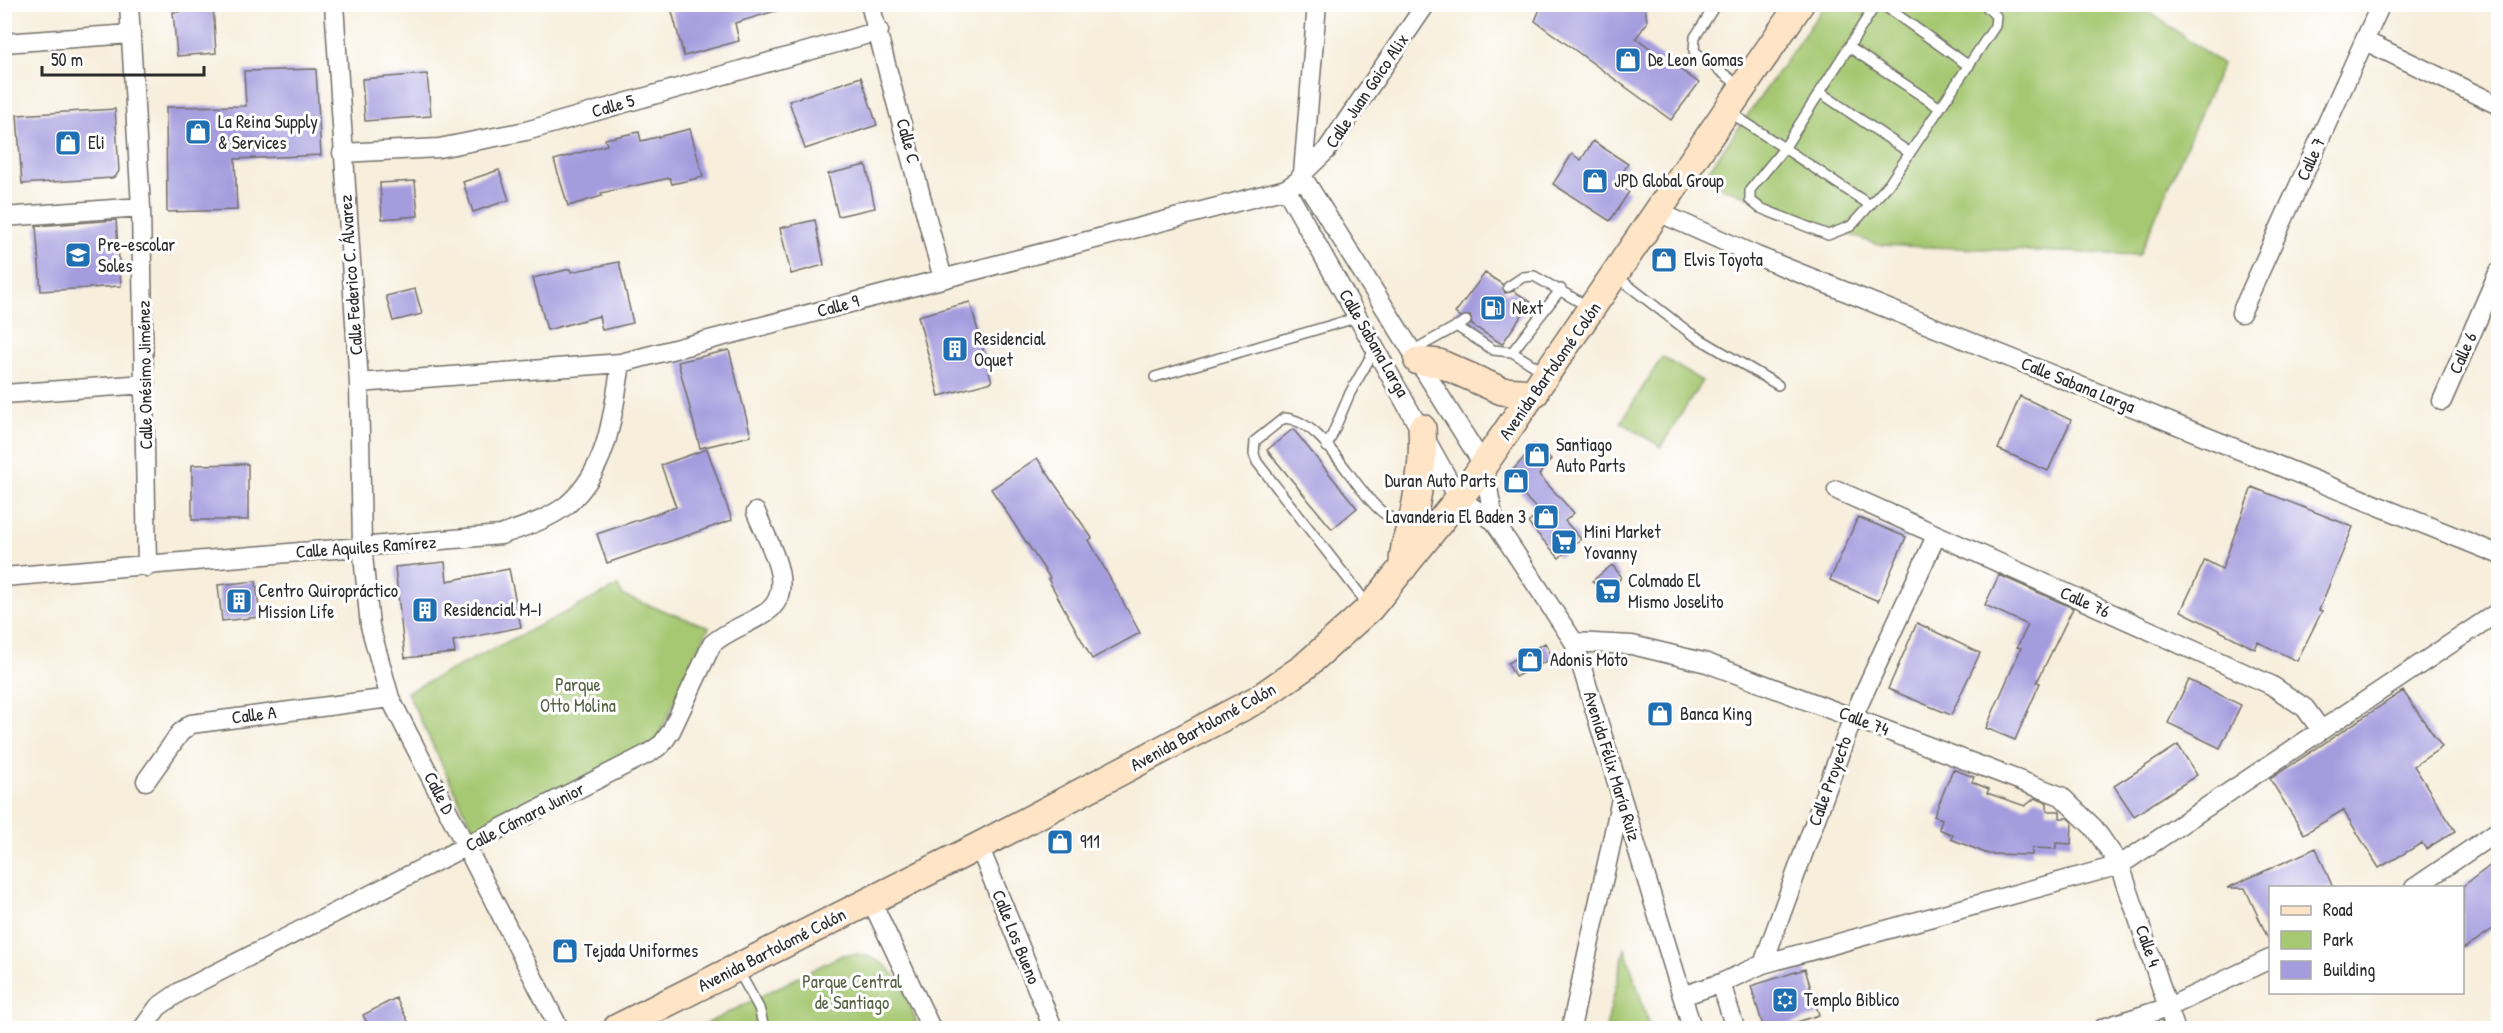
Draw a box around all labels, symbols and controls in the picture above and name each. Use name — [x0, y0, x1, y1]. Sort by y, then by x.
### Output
street label: Calle Juan Goico Alix — [1319, 29, 1414, 153]
scale bar — [42, 39, 204, 77]
shop icon: De Leon Gomas — [1613, 45, 1643, 75]
text: 50 m — [51, 47, 83, 72]
place label: De Leon Gomas — [1648, 47, 1743, 72]
street label: Calle 5 — [588, 87, 638, 124]
place label: La Reina Supply & Services — [218, 109, 318, 155]
street label: Calle C — [890, 115, 927, 166]
shop icon: La Reina Supply & Services — [183, 117, 213, 147]
shop icon: Eli — [53, 128, 83, 158]
place label: Eli — [88, 130, 105, 155]
street label: Calle 7 — [2290, 133, 2331, 184]
shop icon: JPD Global Group — [1580, 166, 1610, 196]
place label: JPD Global Group — [1614, 168, 1724, 193]
street label: Calle Federico C. Álvarez — [332, 194, 369, 356]
place label: Pre-escolar Soles — [98, 232, 175, 278]
school or university icon: Pre-escolar Soles — [63, 240, 93, 270]
shop icon: Elvis Toyota — [1649, 245, 1679, 275]
place label: Elvis Toyota — [1684, 247, 1763, 272]
street label: Calle Sabana Larga — [1333, 284, 1415, 401]
street label: Calle 9 — [814, 288, 862, 323]
fuel station icon: Next — [1478, 293, 1508, 323]
place label: Next — [1512, 295, 1544, 320]
street label: Avenida Bartolomé Colón — [1493, 297, 1607, 445]
street label: Calle Onésimo Jiménez — [131, 300, 158, 450]
place label: Residencial Oquet — [974, 326, 1046, 372]
street label: Calle 6 — [2442, 328, 2483, 378]
building icon: Residencial Oquet — [940, 334, 970, 364]
street label: Calle Sabana Larga — [2017, 350, 2139, 419]
place label: Santiago Auto Parts — [1556, 432, 1625, 478]
shop icon: Santiago Auto Parts — [1522, 440, 1552, 470]
shop icon: Duran Auto Parts — [1501, 466, 1531, 496]
place label: Duran Auto Parts — [1385, 468, 1496, 493]
shop icon: Lavanderia El Baden 3 — [1531, 502, 1561, 532]
place label: Lavanderia El Baden 3 — [1386, 504, 1526, 529]
place label: Mini Market Yovanny — [1584, 519, 1661, 565]
supermarket icon: Mini Market Yovanny — [1549, 527, 1579, 557]
street label: Calle Aquiles Ramírez — [295, 529, 437, 564]
place label: Colmado El Mismo Joselito — [1628, 568, 1724, 614]
supermarket icon: Colmado El Mismo Joselito — [1593, 576, 1623, 606]
place label: Centro Quiropráctico Mission Life — [258, 578, 398, 624]
street label: Calle 76 — [2056, 580, 2114, 624]
building icon: Centro Quiropráctico Mission Life — [224, 586, 254, 616]
building icon: Residencial M-I — [410, 595, 440, 625]
place label: Residencial M-I — [444, 597, 542, 622]
shop icon: Adonis Moto — [1515, 645, 1545, 675]
place label: Adonis Moto — [1550, 647, 1628, 672]
park label: Parque Otto Molina — [540, 672, 616, 718]
street label: Avenida Bartolomé Colón — [1125, 676, 1280, 777]
street label: Avenida Félix María Ruiz — [1578, 688, 1647, 844]
street label: Calle A — [230, 699, 278, 730]
shop icon: Banca King — [1645, 699, 1675, 729]
street label: Calle 74 — [1836, 700, 1893, 742]
place label: Banca King — [1680, 701, 1752, 726]
street label: Calle Proyecto — [1802, 732, 1857, 829]
street label: Calle D — [418, 767, 461, 819]
street label: Calle Cámara Junior — [461, 776, 589, 857]
shop icon: 911 — [1045, 827, 1075, 857]
place label: 911 — [1080, 829, 1100, 854]
street label: Calle Los Bueno — [986, 886, 1047, 988]
legend — [2269, 886, 2464, 994]
text: Road — [2323, 897, 2353, 922]
street label: Avenida Bartolomé Colón — [693, 901, 850, 998]
street label: Calle 4 — [2130, 922, 2167, 970]
text: Park — [2323, 927, 2354, 952]
shop icon: Tejada Uniformes — [550, 936, 580, 966]
place label: Tejada Uniformes — [584, 938, 698, 963]
text: Building — [2323, 957, 2375, 982]
park label: Parque Central de Santiago — [802, 969, 902, 1015]
synagogue icon: Templo Biblico — [1770, 985, 1800, 1015]
place label: Templo Biblico — [1804, 987, 1899, 1012]

